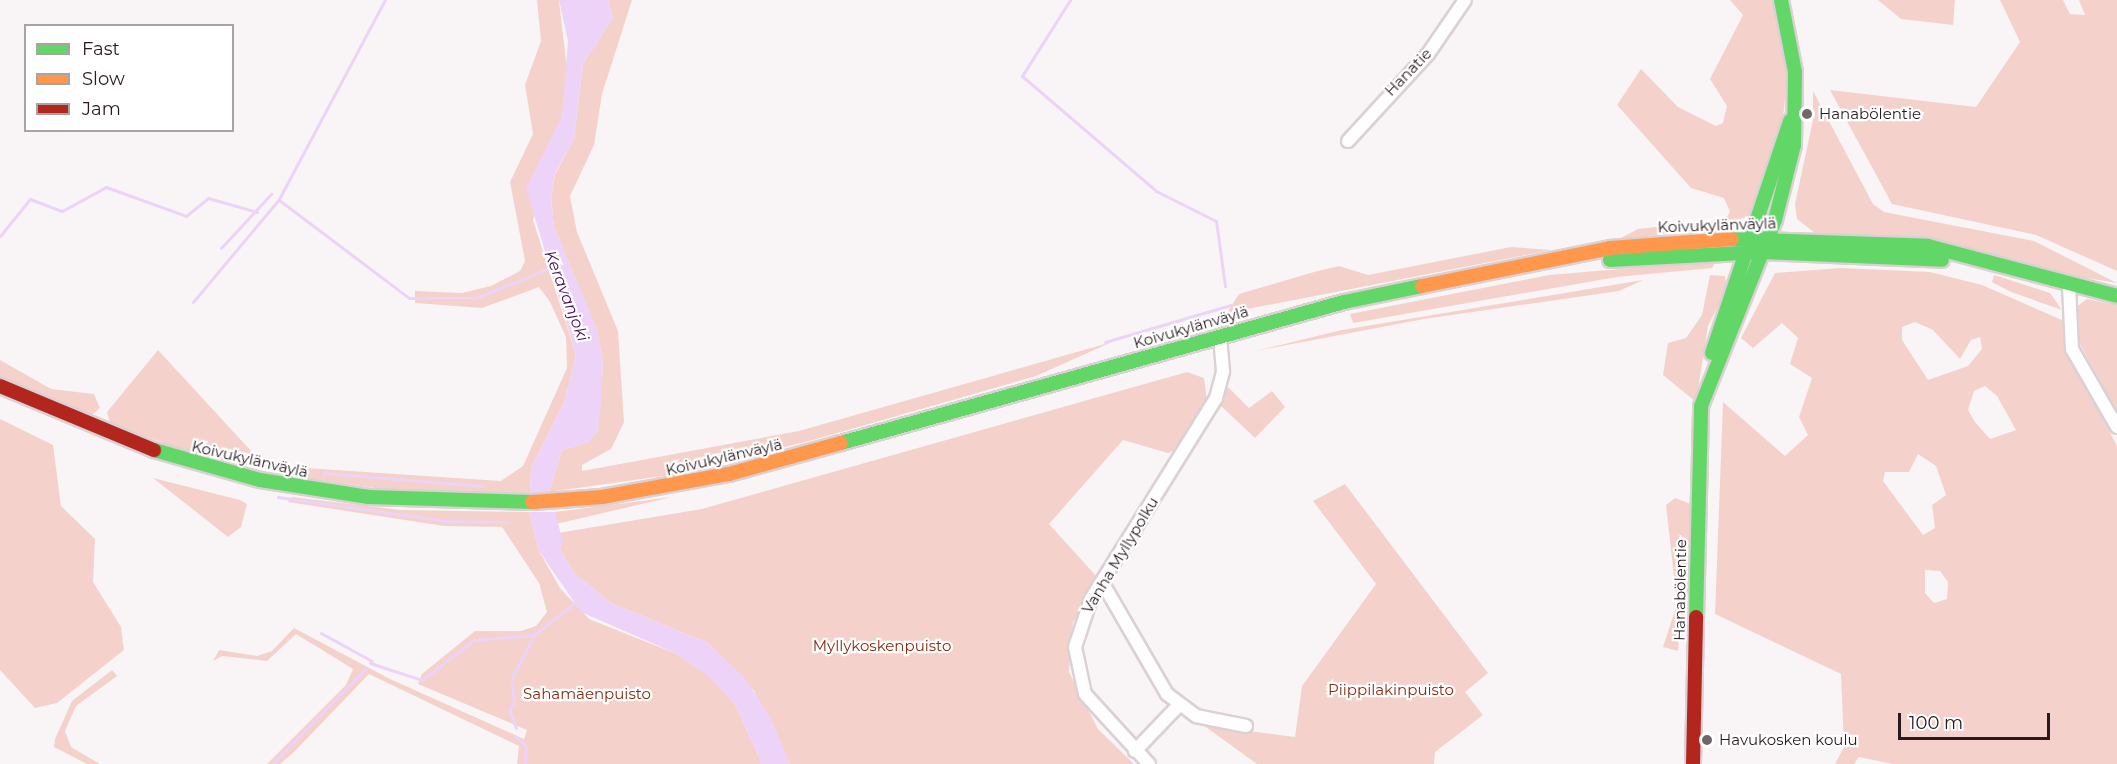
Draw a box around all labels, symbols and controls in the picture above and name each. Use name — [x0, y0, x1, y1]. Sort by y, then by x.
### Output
legend — [24, 24, 234, 132]
text: Fast — [82, 38, 120, 60]
street label: Hanatie — [1381, 44, 1435, 100]
text: Slow — [82, 68, 125, 90]
text: Jam — [82, 98, 121, 120]
place label: Hanabölentie — [1819, 105, 1921, 123]
marker: Hanabölentie — [1800, 107, 1814, 121]
street label: Koivukylänväylä — [1657, 214, 1777, 236]
water label: Keravanjoki — [540, 248, 592, 344]
street label: Koivukylänväylä — [1131, 302, 1251, 352]
street label: Koivukylänväylä — [664, 435, 784, 479]
street label: Koivukylänväylä — [190, 437, 310, 481]
street label: Vanha Myllypolku — [1078, 494, 1162, 616]
street label: Hanabölentie — [1670, 539, 1690, 641]
park label: Myllykoskenpuisto — [813, 637, 951, 655]
park label: Piippilakinpuisto — [1328, 681, 1454, 699]
park label: Sahamäenpuisto — [523, 685, 651, 703]
scale bar — [1901, 701, 2052, 739]
text: 100 m — [1909, 712, 1963, 734]
place label: Havukosken koulu — [1719, 731, 1858, 749]
marker: Havukosken koulu — [1700, 733, 1714, 747]

